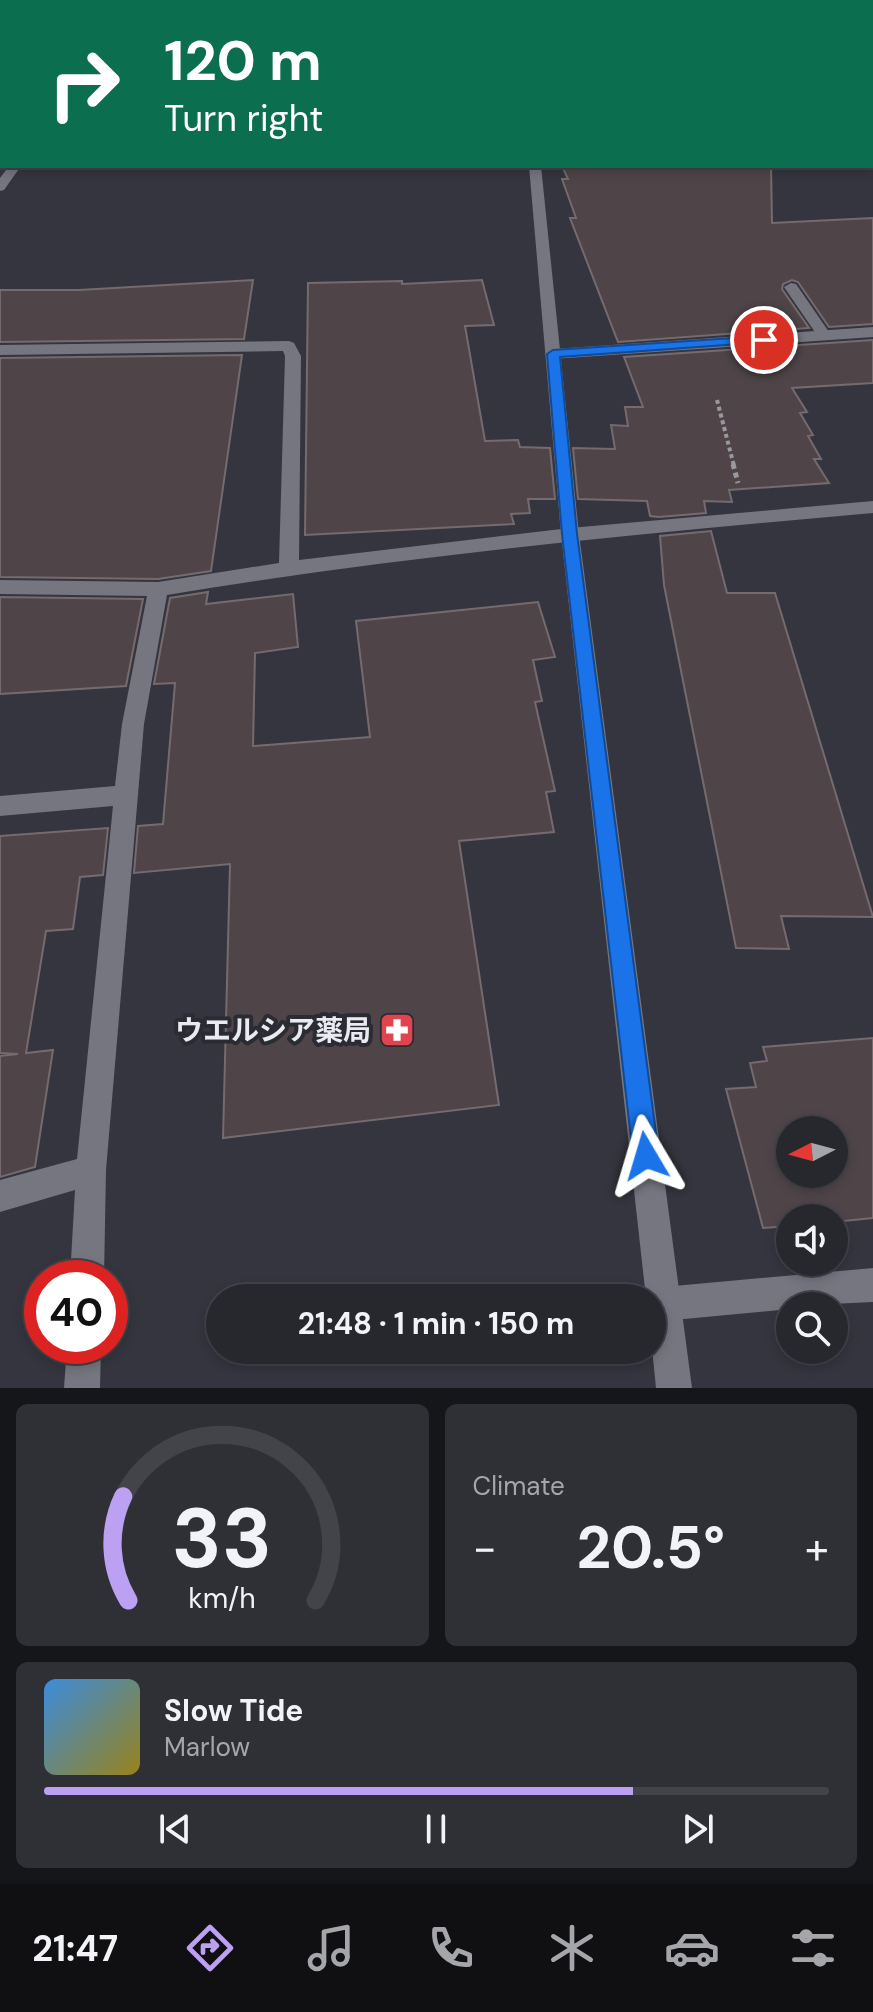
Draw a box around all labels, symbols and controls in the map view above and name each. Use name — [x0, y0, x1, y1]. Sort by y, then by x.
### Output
text: 120 m — [164, 24, 322, 97]
icon: right — [32, 32, 136, 136]
text: Turn right — [164, 95, 323, 142]
pin — [730, 306, 798, 374]
icon: arrive — [742, 318, 786, 362]
pharmacy icon: ウエルシア薬局 — [378, 1011, 416, 1049]
place label: ウエルシア薬局 — [175, 1012, 371, 1049]
position arrow — [604, 1114, 688, 1198]
north arrow — [776, 1116, 848, 1188]
map controls — [776, 1116, 848, 1364]
button: sound — [776, 1204, 848, 1276]
speed limit sign: 40 — [24, 1260, 128, 1364]
button: search — [776, 1292, 848, 1364]
text: 21:48 · 1 min · 150 m — [298, 1304, 574, 1343]
text: Climate — [473, 1469, 565, 1503]
text: 33 — [172, 1484, 272, 1593]
text: 20.5° — [577, 1508, 725, 1587]
text: − — [473, 1519, 497, 1577]
text: + — [805, 1519, 829, 1577]
text: km/h — [188, 1580, 256, 1617]
text: Slow Tide — [164, 1691, 303, 1730]
text: Marlow — [164, 1730, 250, 1764]
icon: previous — [153, 1807, 197, 1851]
icon: pause — [414, 1807, 458, 1851]
icon: next — [676, 1807, 720, 1851]
icon: directions — [182, 1920, 238, 1976]
icon: music — [303, 1920, 359, 1976]
icon: phone — [423, 1920, 479, 1976]
icon: climate — [544, 1920, 600, 1976]
icon: car — [664, 1920, 720, 1976]
icon: filters — [785, 1920, 841, 1976]
text: 21:47 — [32, 1925, 118, 1972]

